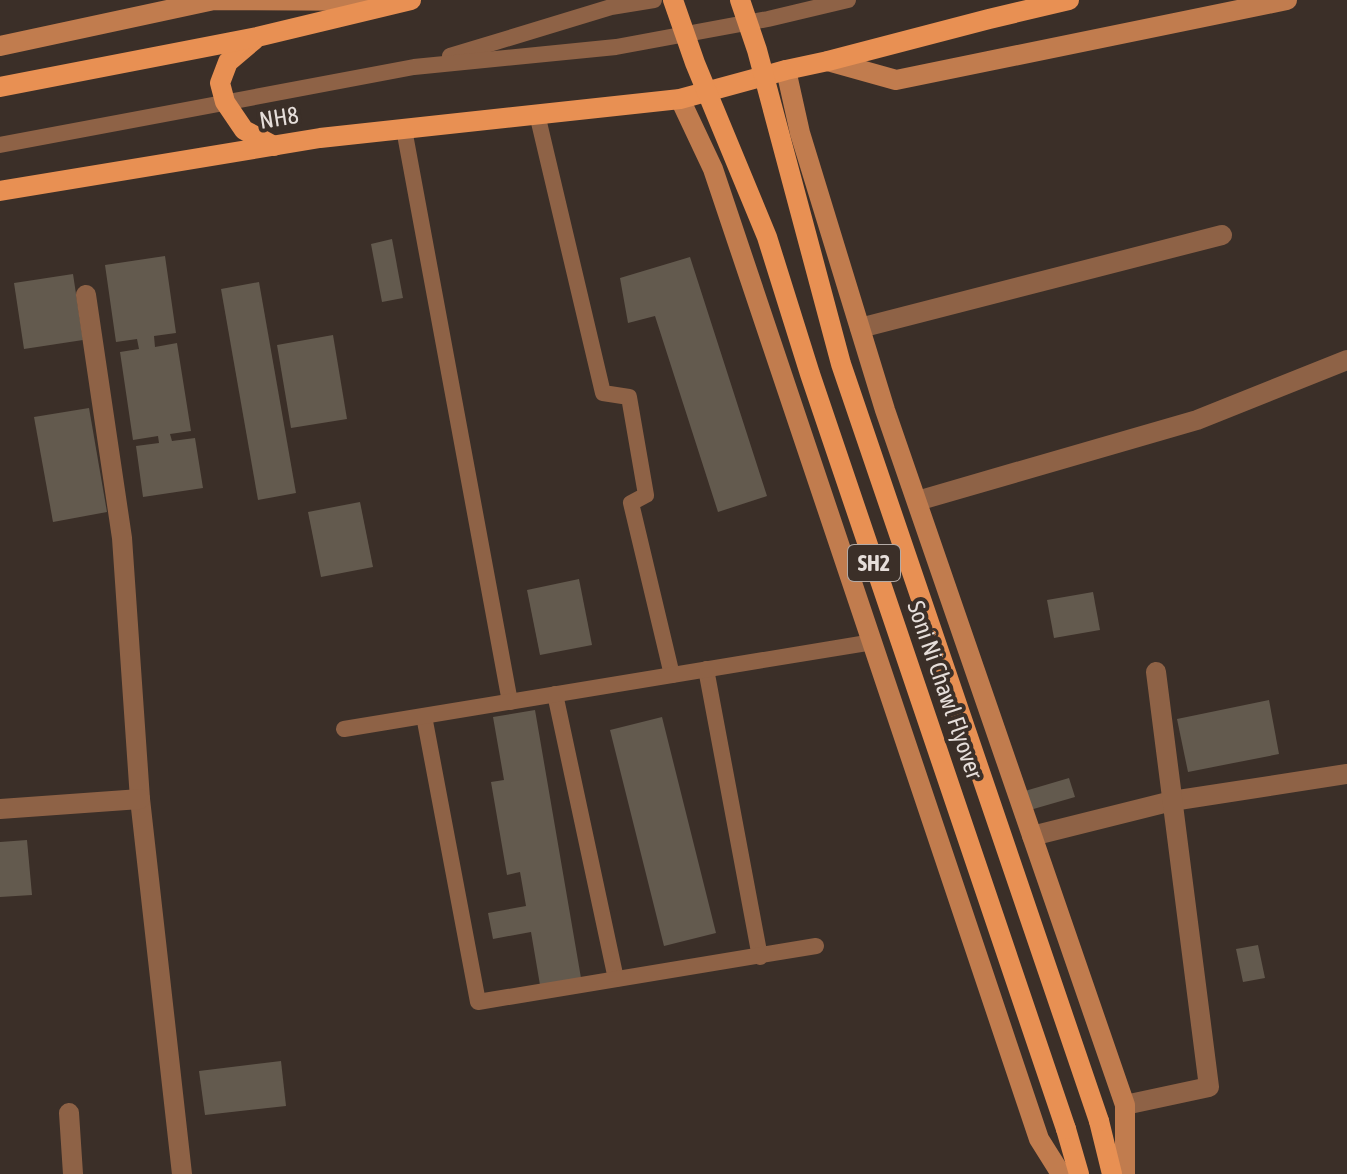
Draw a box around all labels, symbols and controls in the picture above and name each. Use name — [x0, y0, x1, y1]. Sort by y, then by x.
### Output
street label: NH8 — [257, 101, 300, 134]
road number: SH2 — [848, 545, 900, 581]
street label: Soni Ni Chawl Flyover — [902, 597, 989, 783]

